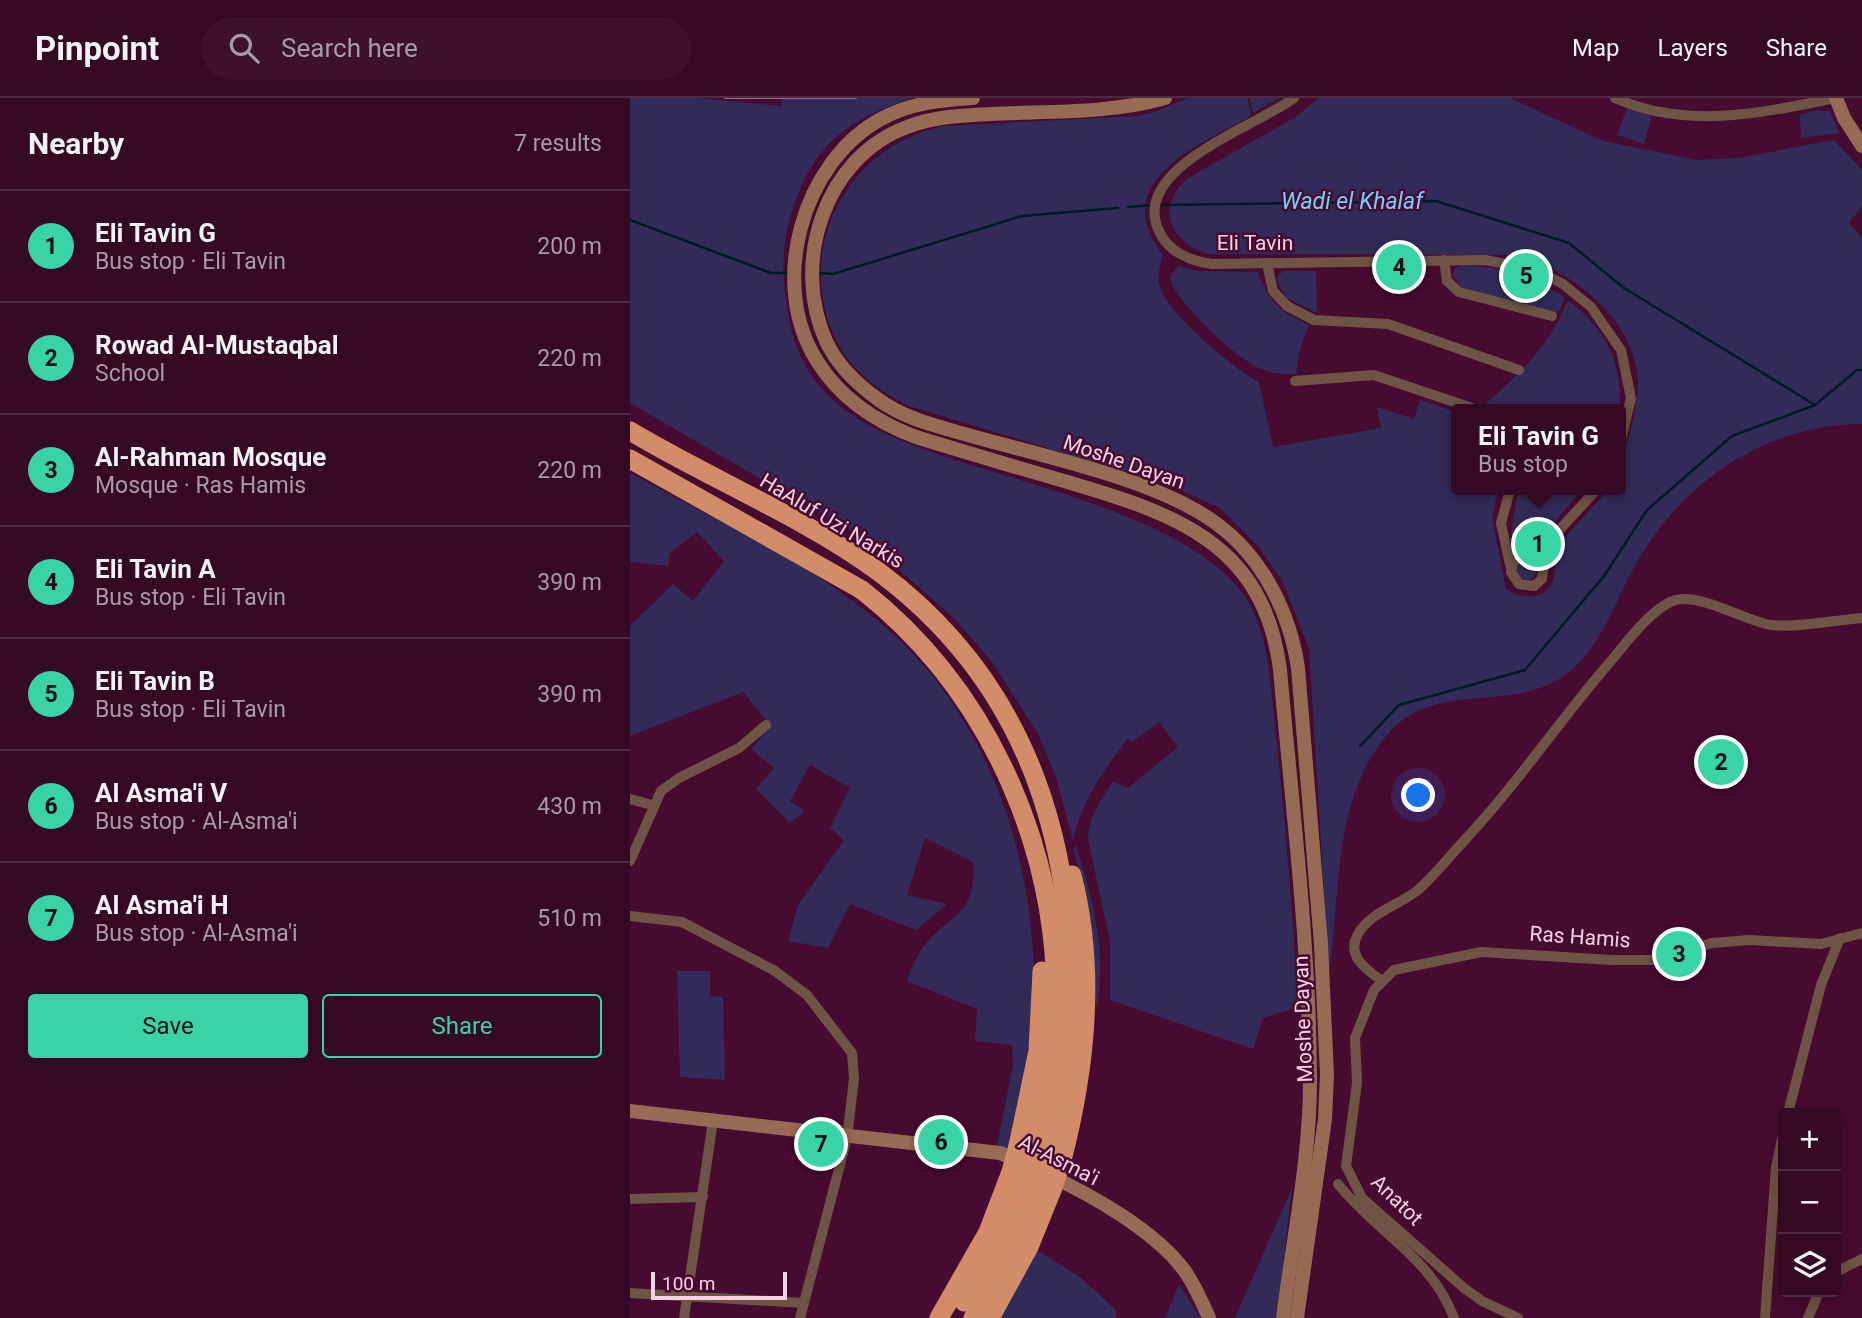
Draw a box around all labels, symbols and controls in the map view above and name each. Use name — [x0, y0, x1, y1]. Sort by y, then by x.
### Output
search box — [201, 17, 691, 80]
text: Pinpoint — [35, 29, 159, 68]
icon: search — [225, 29, 263, 67]
text: Search here — [281, 33, 418, 63]
text: Map — [1572, 34, 1620, 62]
text: Layers — [1658, 34, 1728, 62]
text: Share — [1766, 34, 1827, 62]
text: Nearby — [28, 126, 124, 161]
text: 7 results — [514, 130, 602, 157]
water label: Wadi el Khalaf — [1281, 188, 1425, 215]
text: Eli Tavin G — [95, 218, 216, 248]
street label: Eli Tavin — [1217, 231, 1293, 255]
text: 1 — [44, 233, 58, 260]
text: 200 m — [537, 233, 602, 260]
pin: 4 — [1376, 241, 1422, 293]
text: Bus stop · Eli Tavin — [95, 248, 286, 275]
pin: 5 — [1503, 250, 1549, 302]
text: Rowad Al-Mustaqbal — [95, 330, 339, 360]
text: 2 — [44, 345, 58, 372]
text: 220 m — [537, 345, 602, 372]
text: School — [95, 360, 165, 387]
popup — [1451, 404, 1626, 495]
text: Eli Tavin G — [1478, 421, 1599, 451]
street label: Moshe Dayan — [1060, 430, 1188, 494]
text: Al-Rahman Mosque — [95, 442, 326, 472]
text: Bus stop — [1478, 451, 1568, 478]
text: 3 — [44, 457, 58, 484]
text: 220 m — [537, 457, 602, 484]
street label: HaAluf Uzi Narkis — [756, 469, 908, 573]
text: Mosque · Ras Hamis — [95, 472, 306, 499]
pin: 1 — [1515, 518, 1561, 570]
text: Eli Tavin A — [95, 554, 216, 584]
text: 4 — [44, 569, 58, 596]
text: 390 m — [537, 569, 602, 596]
text: Bus stop · Eli Tavin — [95, 584, 286, 611]
text: Eli Tavin B — [95, 666, 215, 696]
text: 5 — [44, 681, 58, 708]
text: 390 m — [537, 681, 602, 708]
text: Bus stop · Eli Tavin — [95, 696, 286, 723]
pin: 2 — [1698, 736, 1744, 788]
text: Al Asma'i V — [95, 778, 227, 808]
your location — [1401, 778, 1435, 812]
text: 6 — [44, 793, 58, 820]
text: 430 m — [537, 793, 602, 820]
text: Bus stop · Al-Asma'i — [95, 808, 298, 835]
text: Al Asma'i H — [95, 890, 229, 920]
text: 7 — [44, 905, 58, 932]
text: 510 m — [537, 905, 602, 932]
text: Bus stop · Al-Asma'i — [95, 920, 298, 947]
street label: Ras Hamis — [1529, 921, 1631, 953]
pin: 3 — [1656, 928, 1702, 980]
street label: Moshe Dayan — [1289, 955, 1317, 1083]
button: Save — [28, 994, 308, 1058]
button: Share — [322, 994, 602, 1058]
map controls — [1778, 1108, 1841, 1297]
button: + — [1778, 1108, 1841, 1171]
pin: 6 — [918, 1116, 964, 1168]
pin: 7 — [798, 1118, 844, 1170]
street label: Al-Asma'i — [1015, 1130, 1103, 1190]
street label: Anatot — [1366, 1170, 1428, 1230]
button: − — [1778, 1171, 1841, 1234]
button: layers — [1778, 1234, 1841, 1297]
scale bar — [651, 1269, 788, 1301]
text: 100 m — [662, 1272, 715, 1295]

